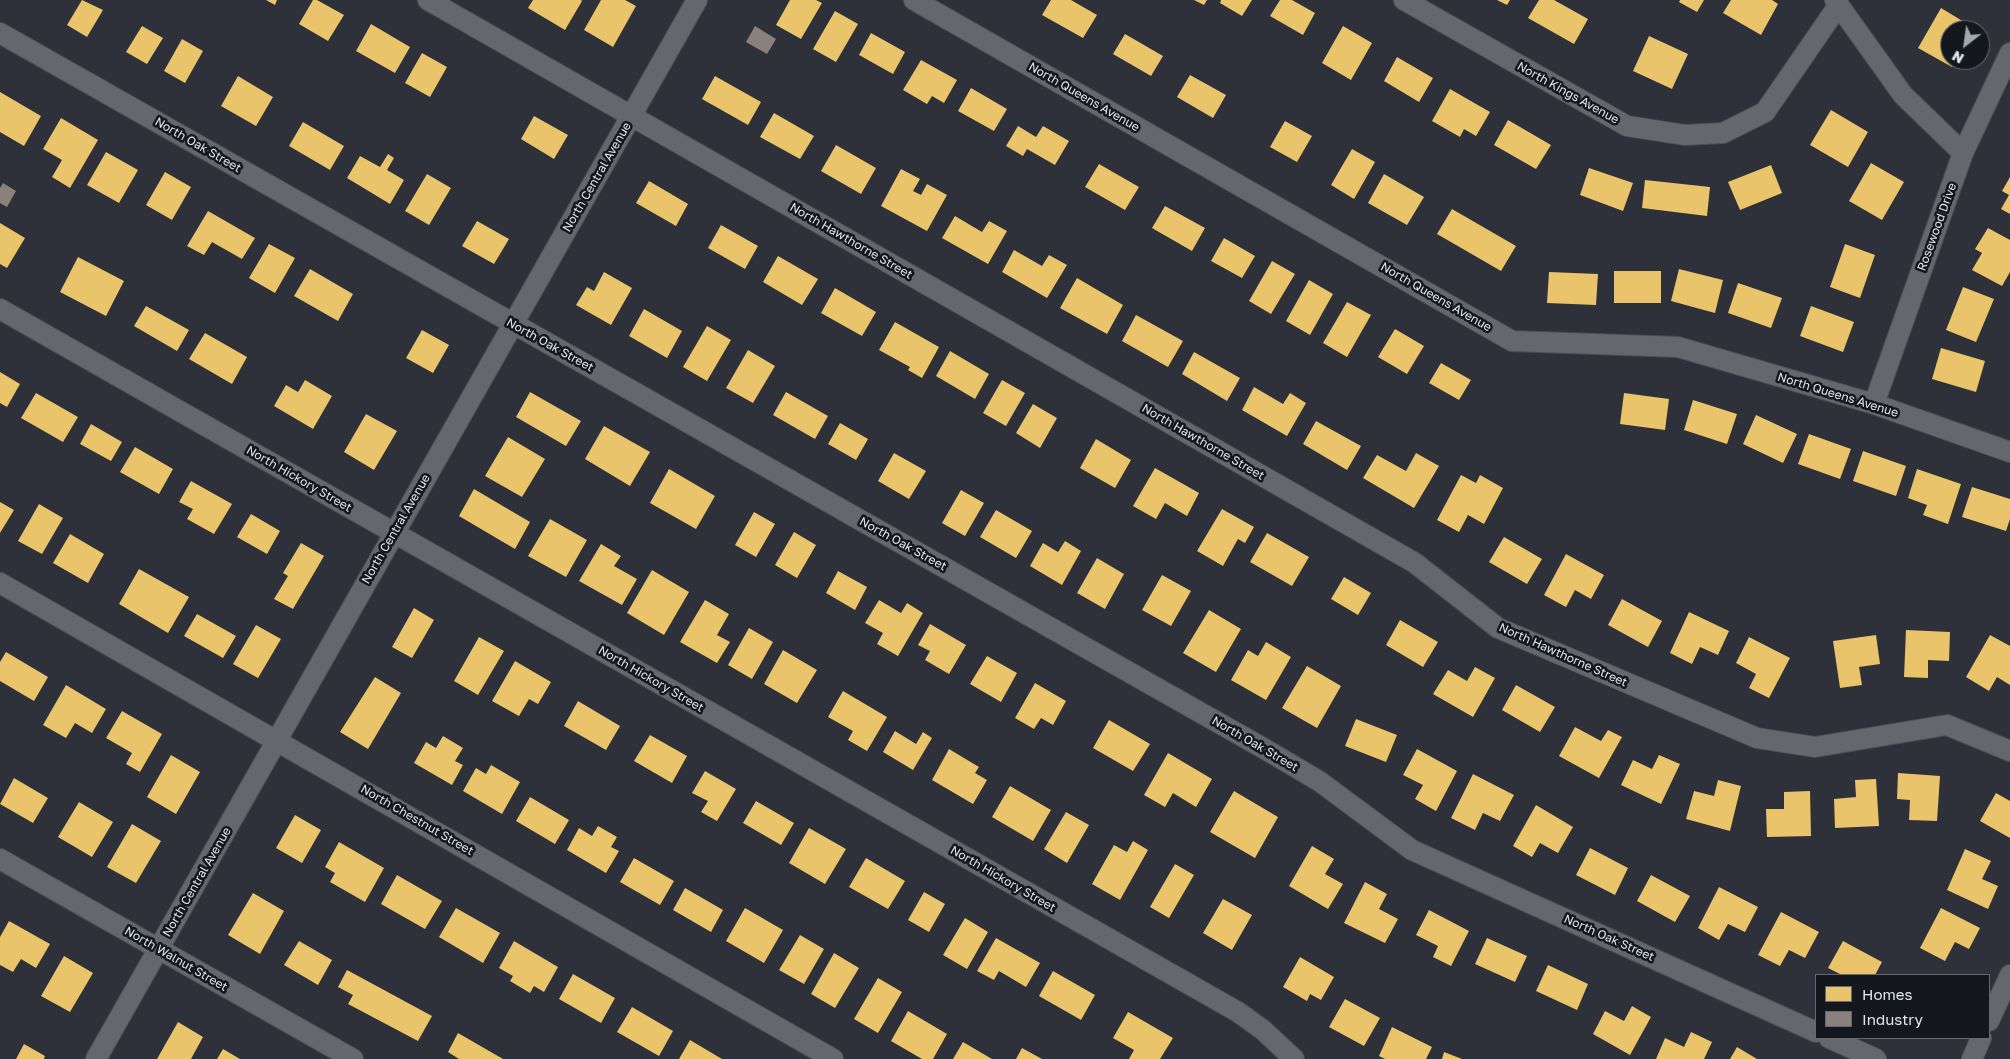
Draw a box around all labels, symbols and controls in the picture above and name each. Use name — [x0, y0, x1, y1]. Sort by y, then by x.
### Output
north arrow — [1940, 20, 1990, 70]
text: N — [1949, 48, 1967, 68]
street label: North Queens Avenue — [1026, 59, 1142, 135]
street label: North Kings Avenue — [1514, 59, 1622, 127]
street label: North Oak Street — [152, 114, 244, 176]
street label: North Central Avenue — [560, 120, 634, 234]
street label: Rosewood Drive — [1914, 181, 1960, 273]
street label: North Hawthorne Street — [787, 200, 915, 282]
street label: North Queens Avenue — [1378, 259, 1494, 335]
street label: North Oak Street — [504, 315, 596, 375]
street label: North Queens Avenue — [1776, 370, 1900, 420]
street label: North Hawthorne Street — [1139, 401, 1267, 483]
street label: North Hickory Street — [244, 443, 354, 515]
street label: North Central Avenue — [359, 472, 433, 586]
street label: North Oak Street — [857, 514, 949, 574]
street label: North Hawthorne Street — [1497, 620, 1629, 690]
street label: North Hickory Street — [596, 643, 706, 715]
street label: North Oak Street — [1209, 713, 1301, 775]
street label: North Chestnut Street — [358, 782, 476, 858]
street label: North Central Avenue — [160, 825, 234, 939]
street label: North Hickory Street — [948, 843, 1058, 915]
street label: North Oak Street — [1562, 912, 1656, 964]
street label: North Walnut Street — [122, 924, 230, 994]
legend — [1815, 974, 1990, 1039]
text: Homes — [1862, 985, 1912, 1003]
text: Industry — [1862, 1010, 1923, 1028]

